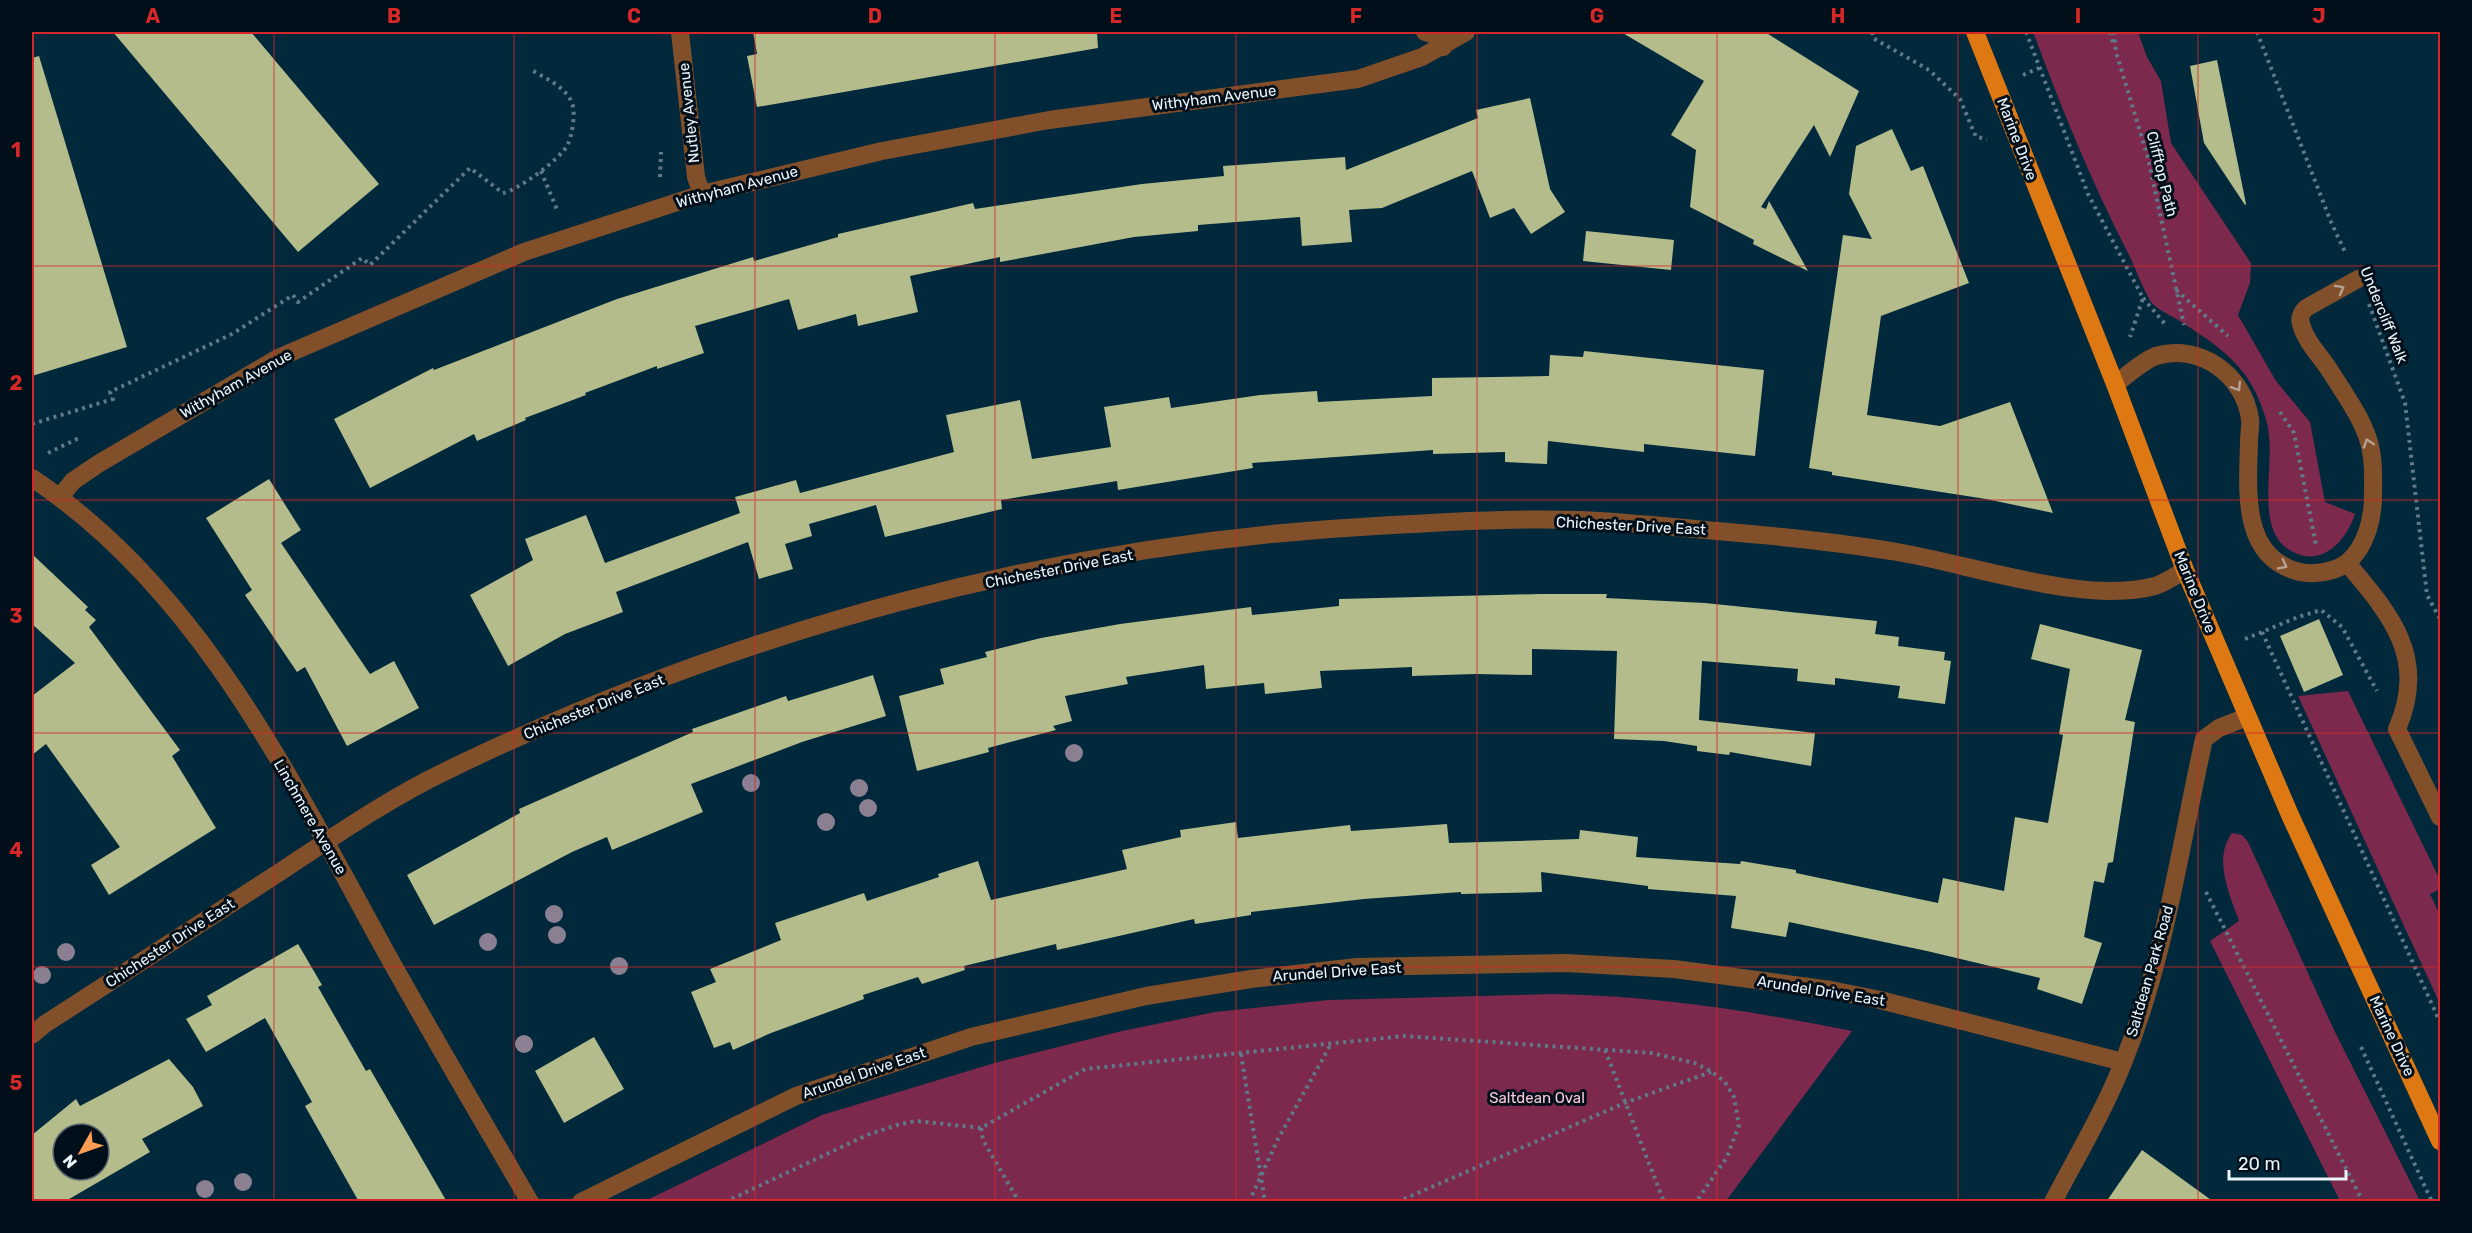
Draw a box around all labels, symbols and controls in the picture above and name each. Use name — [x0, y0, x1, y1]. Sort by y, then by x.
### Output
text: A — [146, 4, 161, 28]
text: B — [387, 4, 401, 28]
text: C — [627, 4, 641, 28]
text: D — [868, 4, 882, 28]
text: E — [1110, 4, 1122, 28]
text: F — [1350, 4, 1362, 28]
text: G — [1590, 4, 1604, 28]
text: H — [1831, 4, 1845, 28]
text: I — [2075, 4, 2081, 28]
text: J — [2312, 4, 2326, 28]
street label: Nutley Avenue — [675, 62, 703, 164]
street label: Withyham Avenue — [1151, 81, 1277, 115]
street label: Marine Drive — [1993, 95, 2041, 183]
street label: Clifftop Path — [2143, 129, 2181, 219]
text: 1 — [11, 138, 21, 162]
street label: Withyham Avenue — [674, 162, 800, 212]
street label: Undercliff Walk — [2356, 264, 2412, 366]
one-way arrow — [2334, 285, 2344, 296]
street label: Withyham Avenue — [177, 346, 295, 422]
text: 2 — [10, 371, 23, 395]
one-way arrow — [2230, 380, 2241, 391]
one-way arrow — [2363, 438, 2375, 449]
street label: Chichester Drive East — [1556, 513, 1707, 539]
street label: Chichester Drive East — [984, 546, 1135, 592]
street label: Marine Drive — [2170, 548, 2220, 636]
one-way arrow — [2277, 558, 2288, 569]
text: 3 — [9, 604, 23, 628]
street label: Chichester Drive East — [521, 670, 667, 743]
street label: Linchmere Avenue — [270, 756, 350, 878]
text: 4 — [9, 838, 23, 862]
street label: Chichester Drive East — [102, 894, 238, 991]
street label: Saltdean Park Road — [2123, 903, 2177, 1039]
street label: Arundel Drive East — [1272, 959, 1402, 985]
street label: Arundel Drive East — [1756, 972, 1886, 1010]
street label: Marine Drive — [2366, 993, 2418, 1079]
street label: Arundel Drive East — [800, 1043, 928, 1103]
text: 5 — [10, 1071, 23, 1095]
park label: Saltdean Oval — [1489, 1089, 1585, 1107]
north arrow — [51, 1122, 111, 1182]
scale bar — [2229, 1143, 2346, 1181]
text: N — [59, 1151, 81, 1172]
text: 20 m — [2238, 1153, 2280, 1175]

